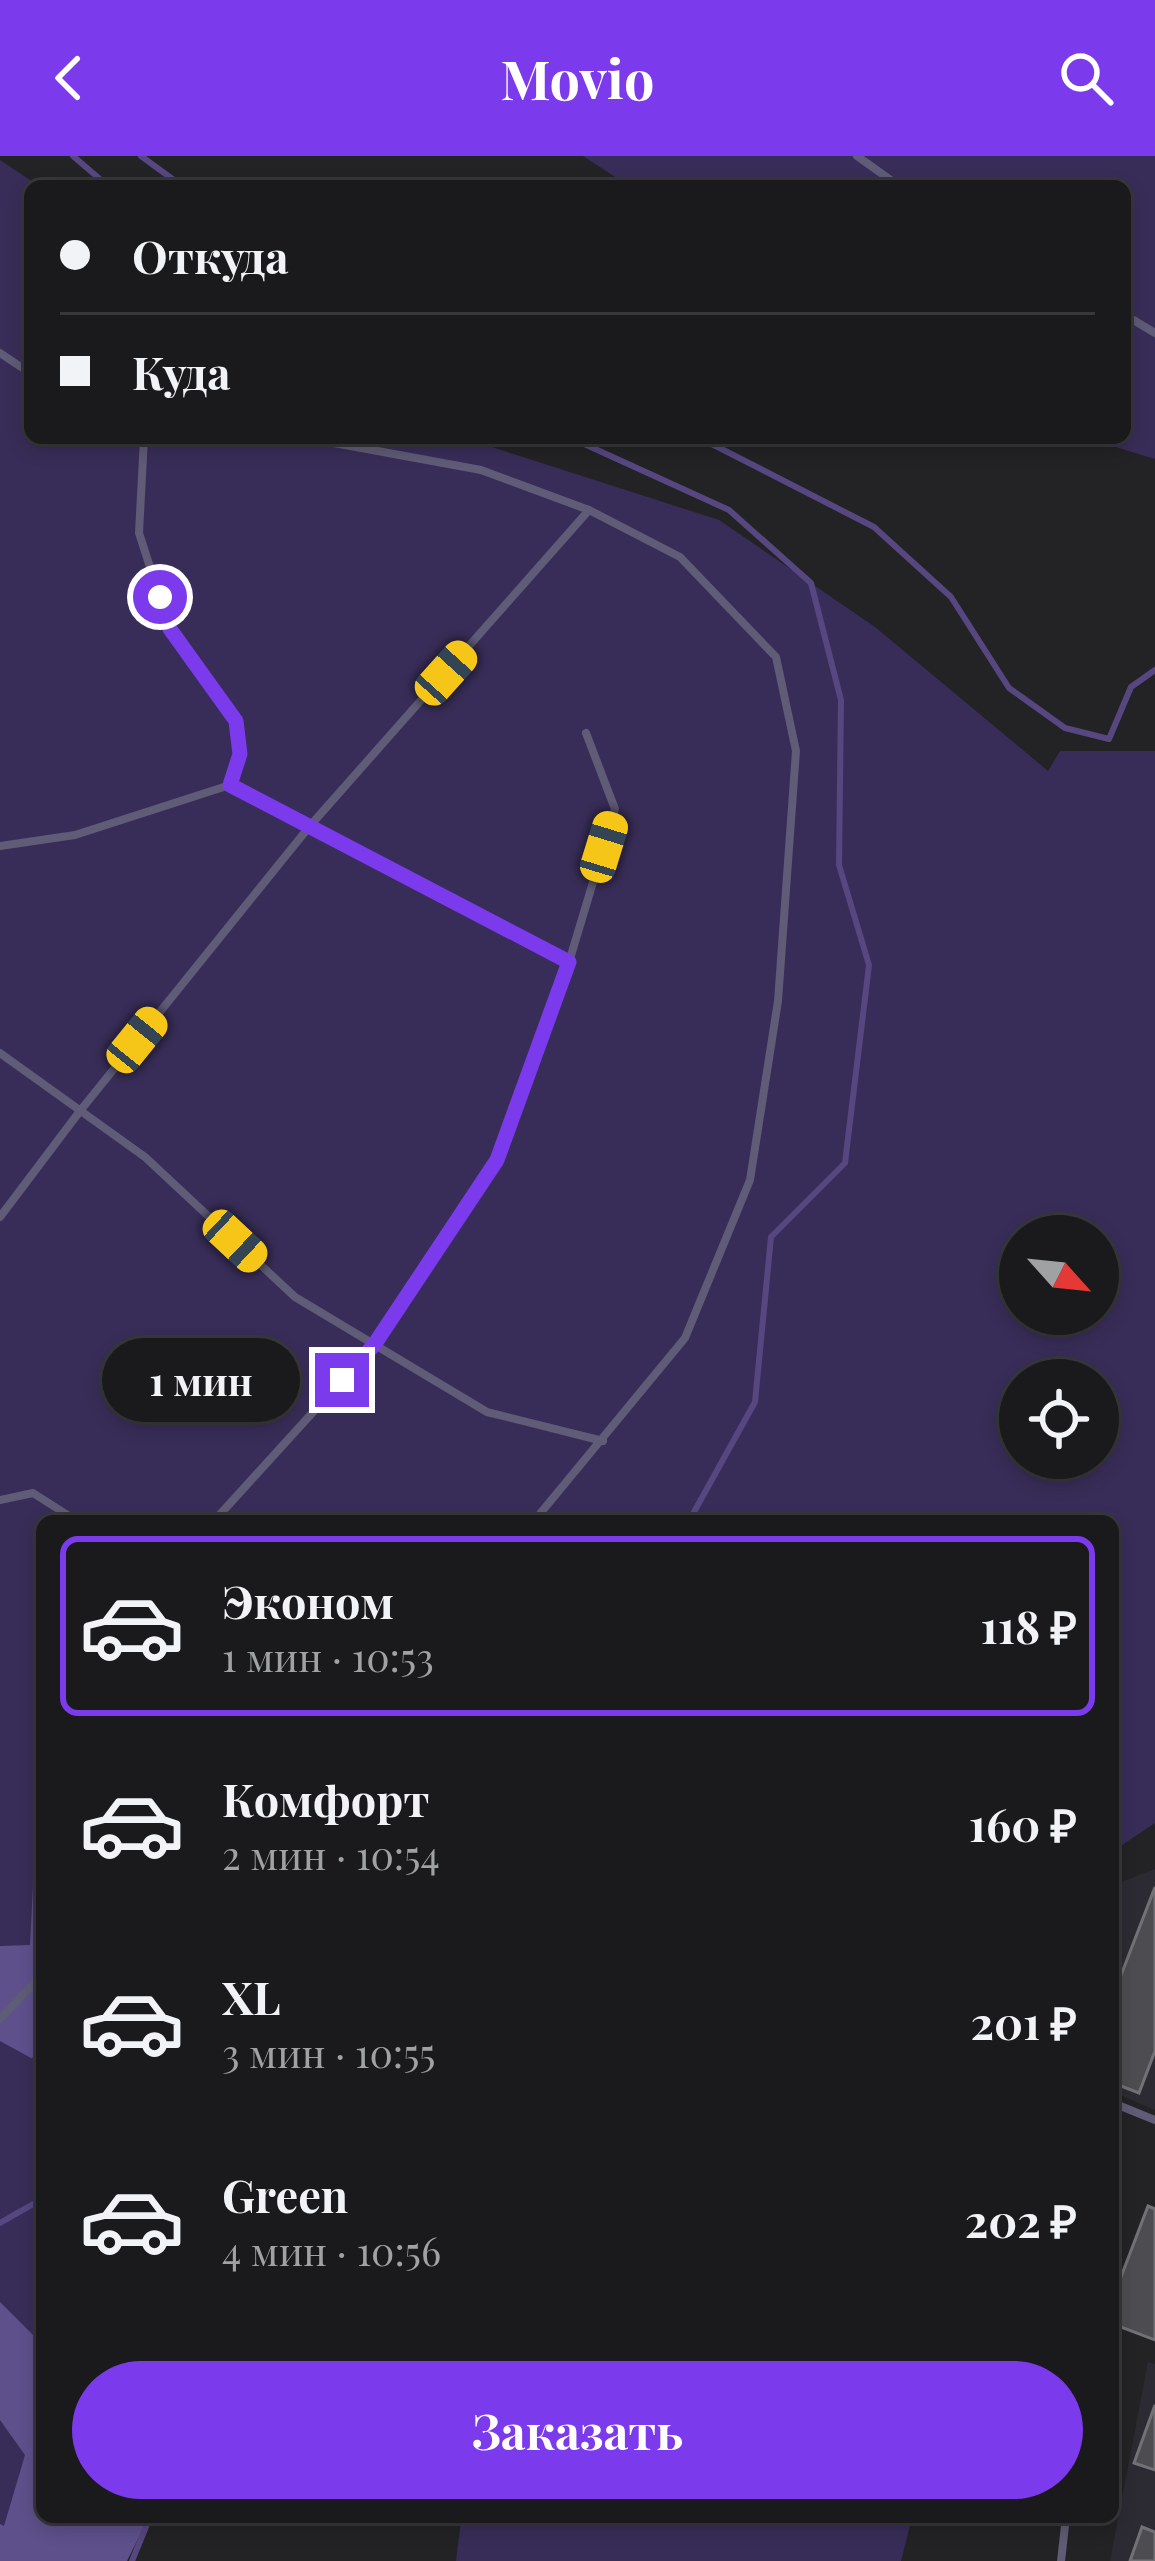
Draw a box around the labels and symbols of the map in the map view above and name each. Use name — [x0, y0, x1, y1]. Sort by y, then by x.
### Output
route start — [133, 570, 187, 624]
car — [409, 634, 483, 712]
car — [576, 807, 632, 887]
car — [100, 1001, 174, 1079]
car — [196, 1203, 274, 1279]
north arrow — [999, 1215, 1119, 1335]
callout: 1 мин — [102, 1338, 300, 1422]
route end — [315, 1353, 369, 1407]

